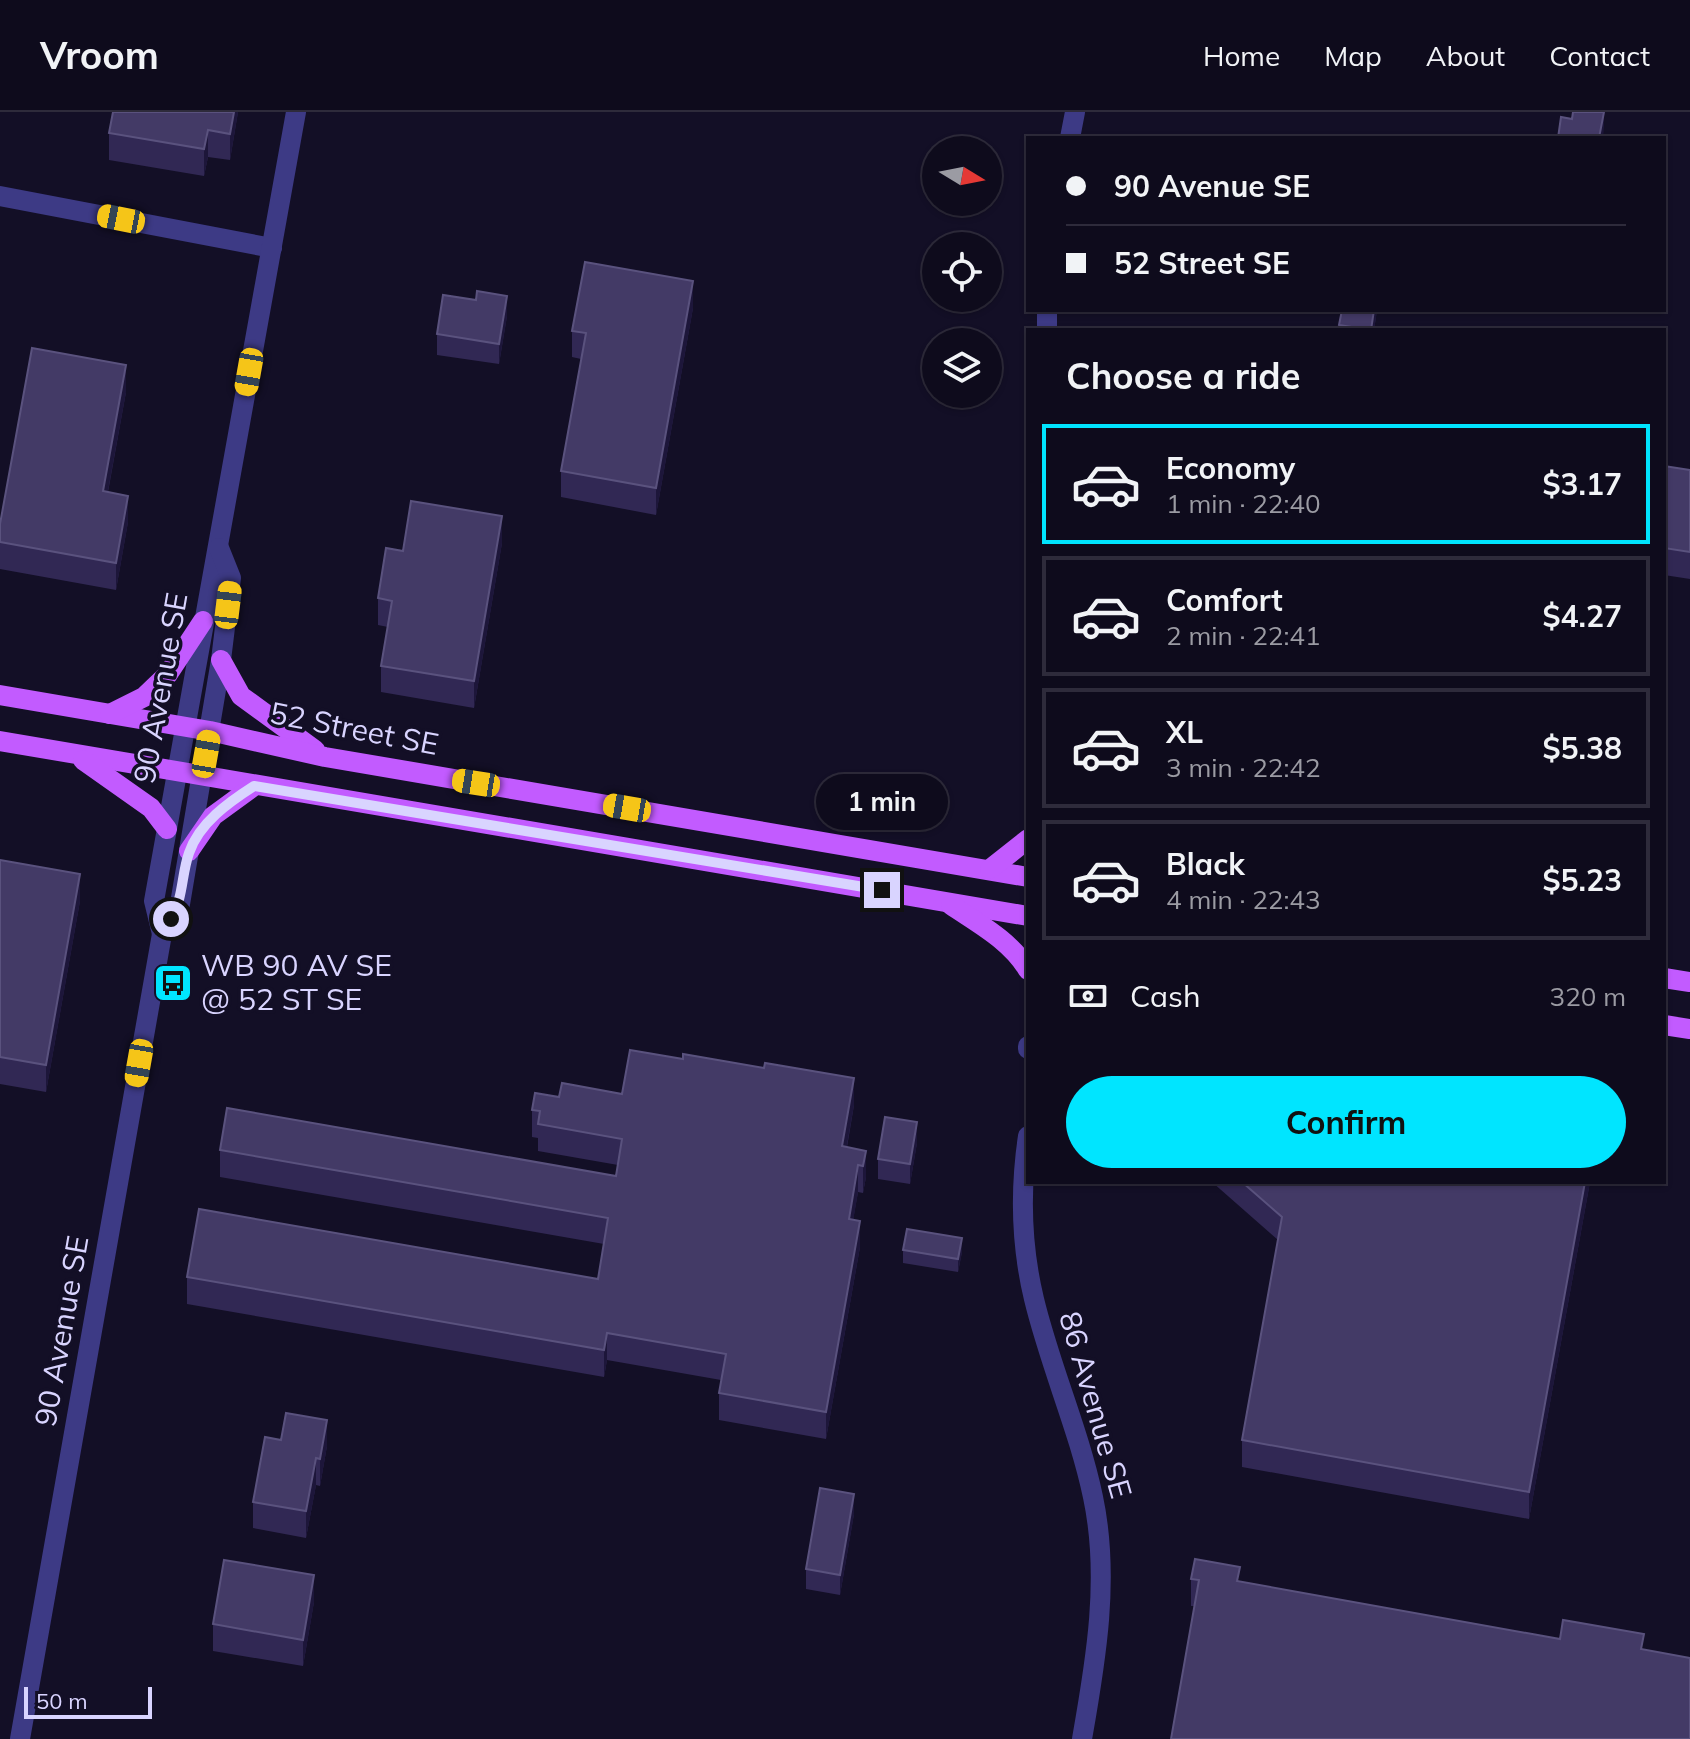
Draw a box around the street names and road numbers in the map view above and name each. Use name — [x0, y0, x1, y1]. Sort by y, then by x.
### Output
street label: 90 Avenue SE — [125, 590, 195, 786]
street label: 52 Street SE — [267, 693, 442, 763]
street label: 90 Avenue SE — [26, 1233, 96, 1429]
street label: 86 Avenue SE — [1051, 1307, 1141, 1502]

